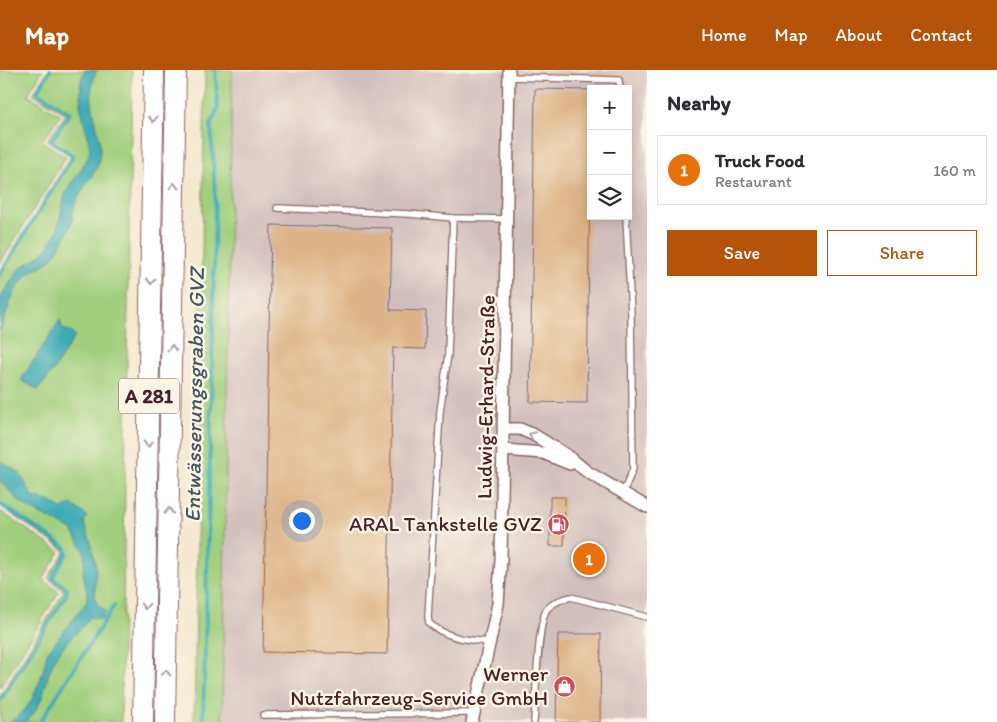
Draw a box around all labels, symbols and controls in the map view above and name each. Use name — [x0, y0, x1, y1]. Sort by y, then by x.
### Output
text: Map — [25, 21, 69, 50]
text: Home — [701, 24, 747, 46]
text: Map — [775, 24, 808, 46]
text: About — [836, 24, 882, 46]
text: Contact — [910, 24, 972, 46]
map controls — [587, 85, 632, 220]
button: + — [587, 85, 632, 130]
text: Nearby — [667, 90, 731, 115]
one-way arrow — [148, 115, 159, 123]
button: − — [587, 130, 632, 175]
text: Truck Food — [715, 149, 805, 172]
text: 1 — [680, 161, 688, 180]
text: 160 m — [933, 161, 976, 180]
text: Restaurant — [715, 172, 792, 191]
button: layers — [587, 175, 632, 220]
one-way arrow — [169, 182, 179, 190]
button: Save — [667, 230, 817, 276]
button: Share — [827, 230, 977, 276]
water label: Entwässerungsgraben GVZ — [179, 265, 210, 522]
one-way arrow — [145, 277, 156, 285]
street label: Ludwig-Erhard-Straße — [471, 295, 500, 499]
one-way arrow — [166, 344, 177, 352]
road number: A 281 — [119, 378, 179, 414]
one-way arrow — [529, 431, 538, 441]
one-way arrow — [143, 440, 153, 448]
one-way arrow — [164, 507, 174, 514]
your location — [289, 508, 315, 534]
place label: ARAL Tankstelle GVZ — [349, 511, 542, 536]
fuel station icon: ARAL Tankstelle GVZ — [546, 512, 570, 536]
pin: 1 — [573, 540, 605, 578]
one-way arrow — [140, 602, 150, 610]
place label: Werner Nutzfahrzeug-Service GmbH — [290, 661, 549, 710]
one-way arrow — [161, 669, 171, 677]
shop icon: Werner Nutzfahrzeug-Service GmbH — [552, 674, 576, 698]

